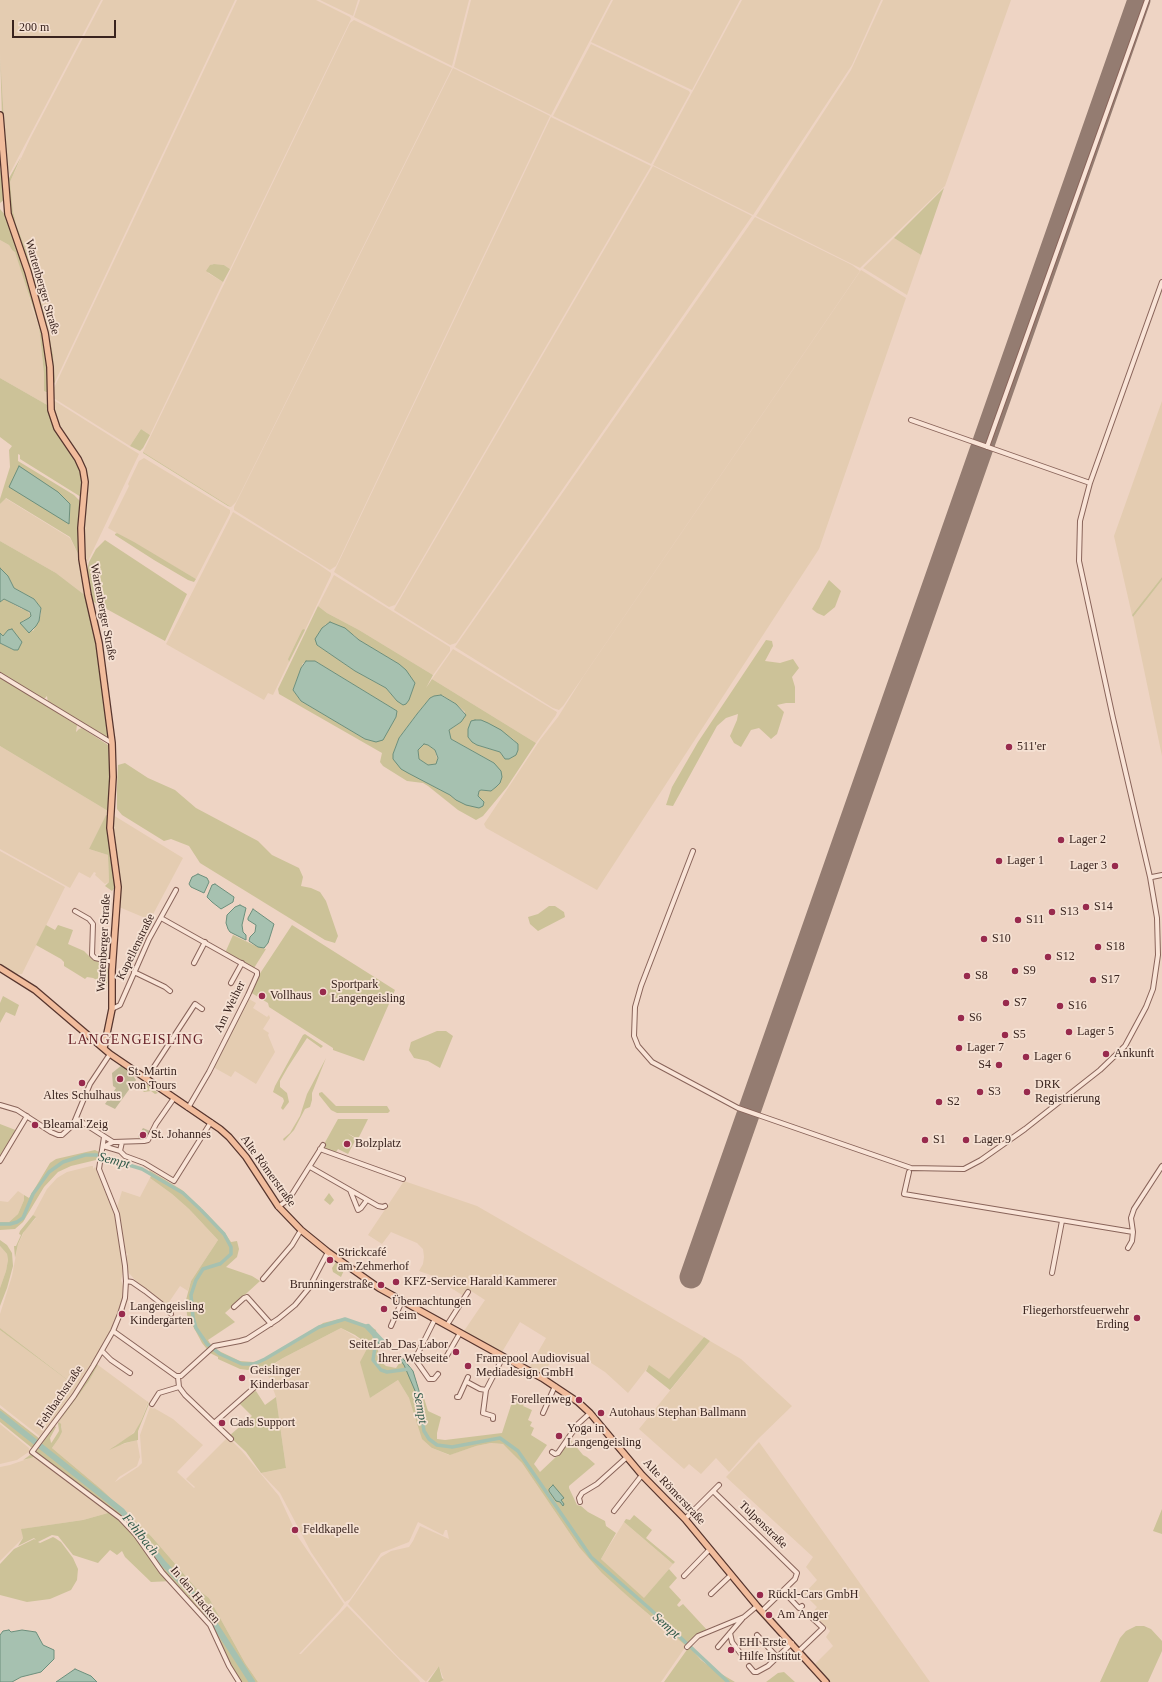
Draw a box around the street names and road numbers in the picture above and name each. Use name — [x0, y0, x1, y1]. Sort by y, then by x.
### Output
street label: Wartenberger Straße — [22, 238, 62, 336]
street label: Wartenberger Straße — [87, 562, 119, 662]
street label: Wartenberger Straße — [94, 893, 114, 993]
street label: Kapellenstraße — [114, 912, 158, 982]
street label: Am Weiher — [211, 979, 249, 1035]
street label: Alte Römerstraße — [237, 1132, 299, 1210]
street label: Fehlbachstraße — [34, 1363, 86, 1431]
street label: Alte Römerstraße — [640, 1456, 708, 1528]
street label: Tulpenstraße — [736, 1498, 790, 1552]
street label: In den Hacken — [167, 1564, 223, 1626]

